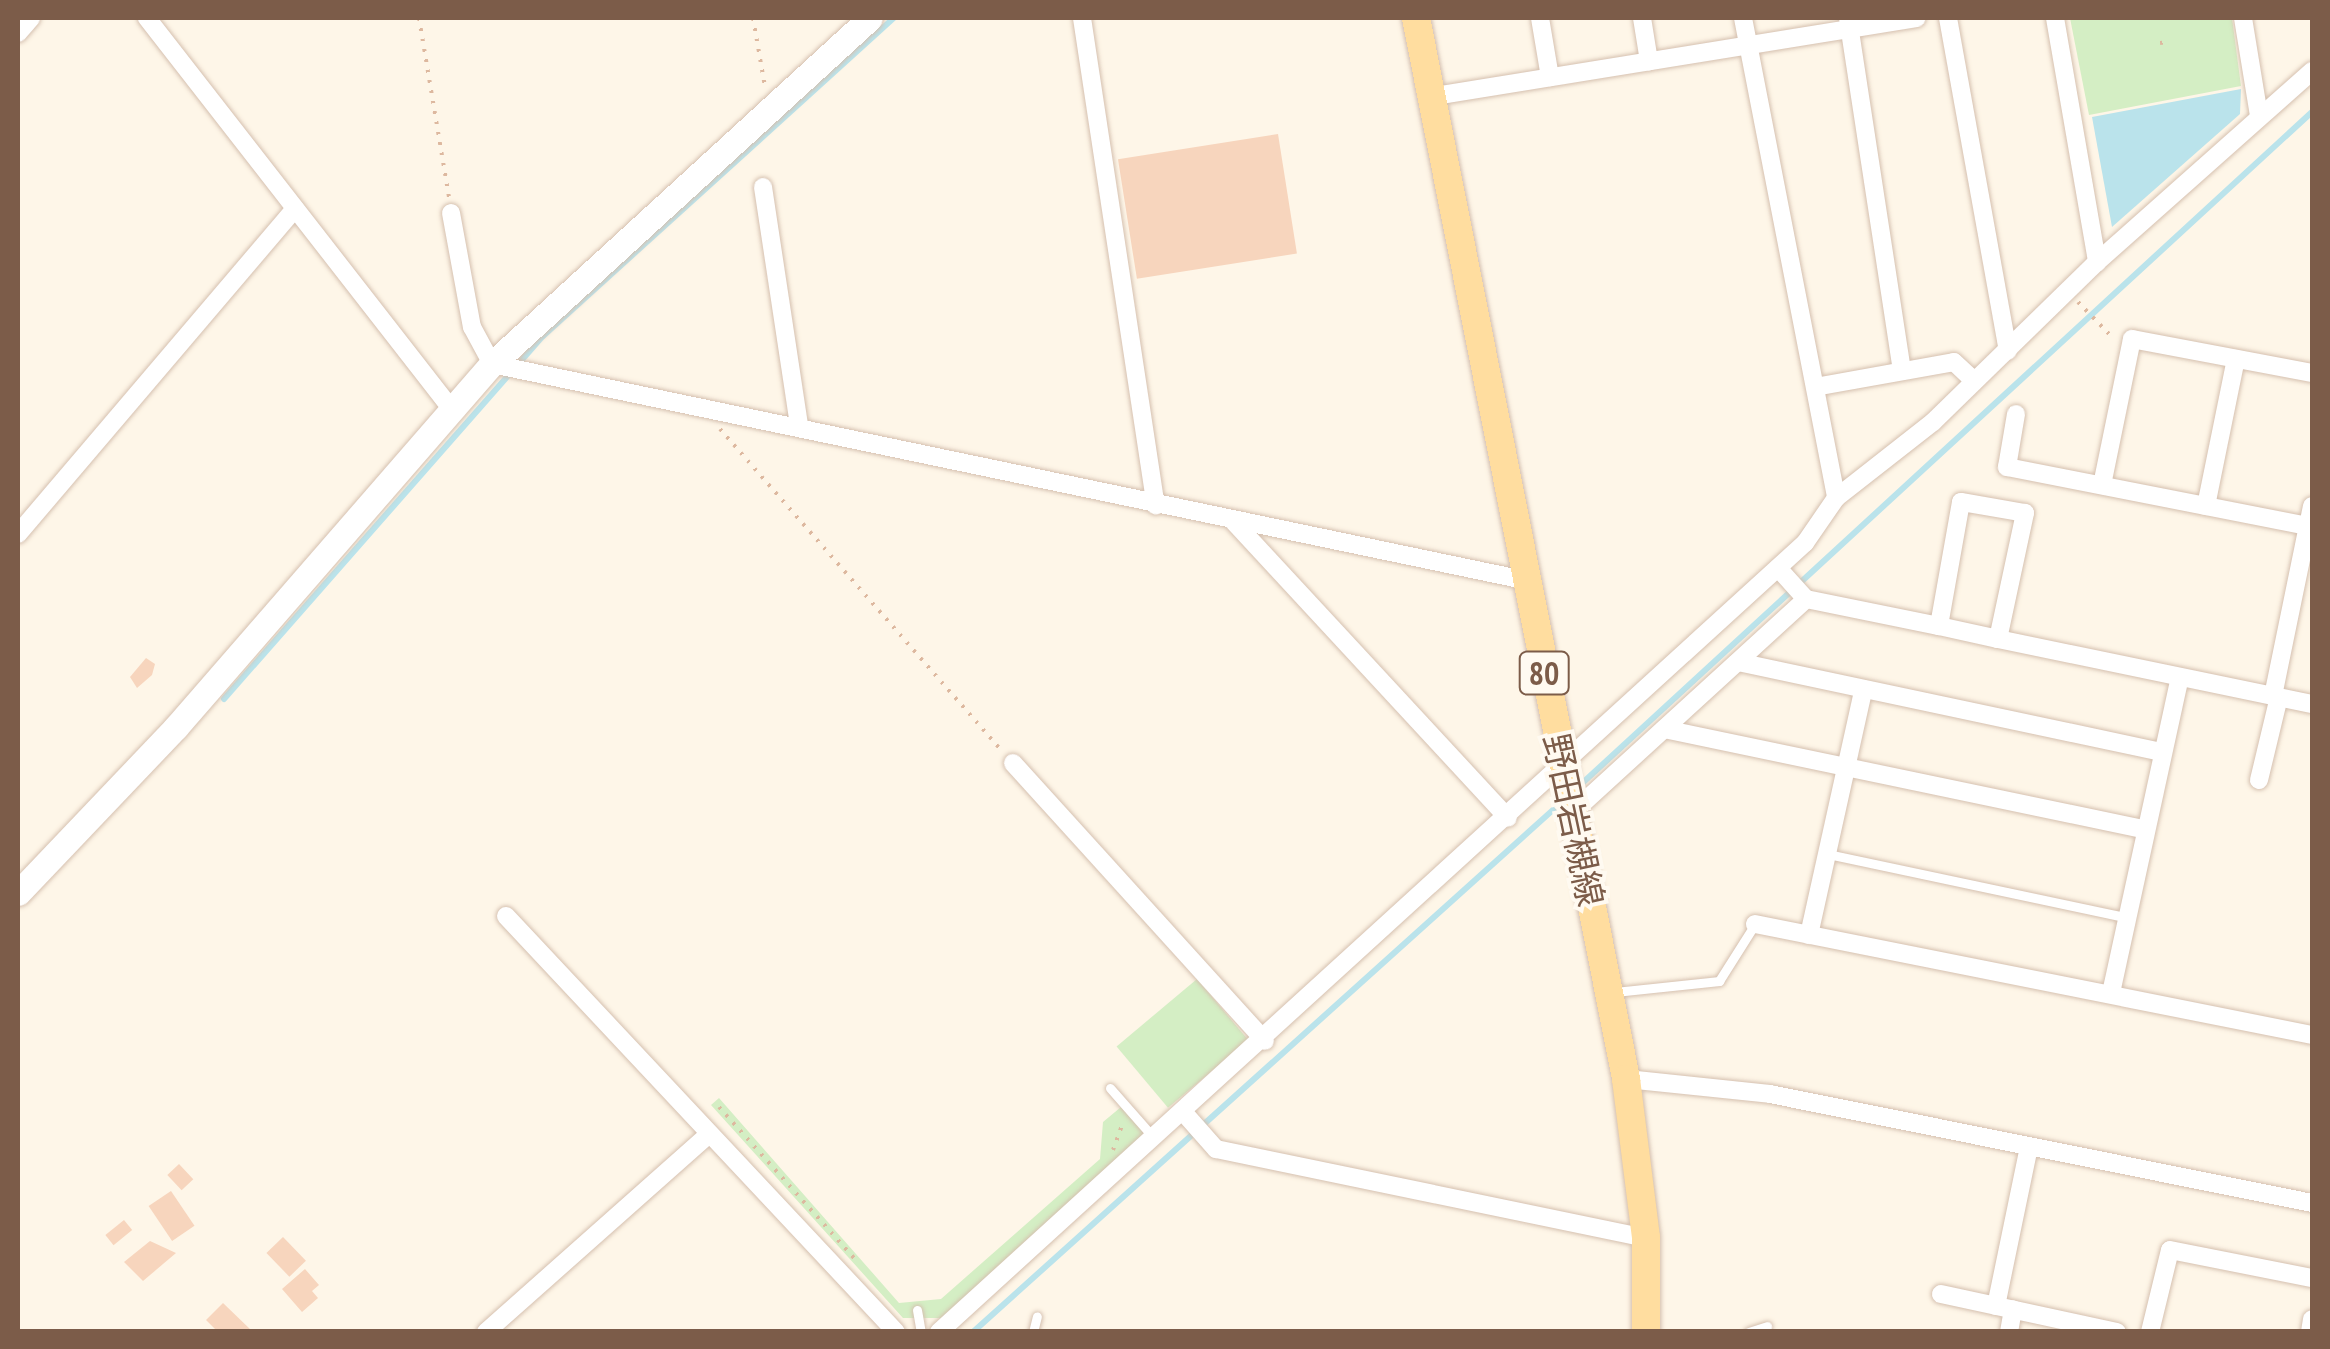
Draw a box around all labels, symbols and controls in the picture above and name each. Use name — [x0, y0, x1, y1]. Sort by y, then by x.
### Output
road number: 80 — [1516, 646, 1572, 700]
street label: 野田岩槻線 — [1535, 730, 1613, 910]

